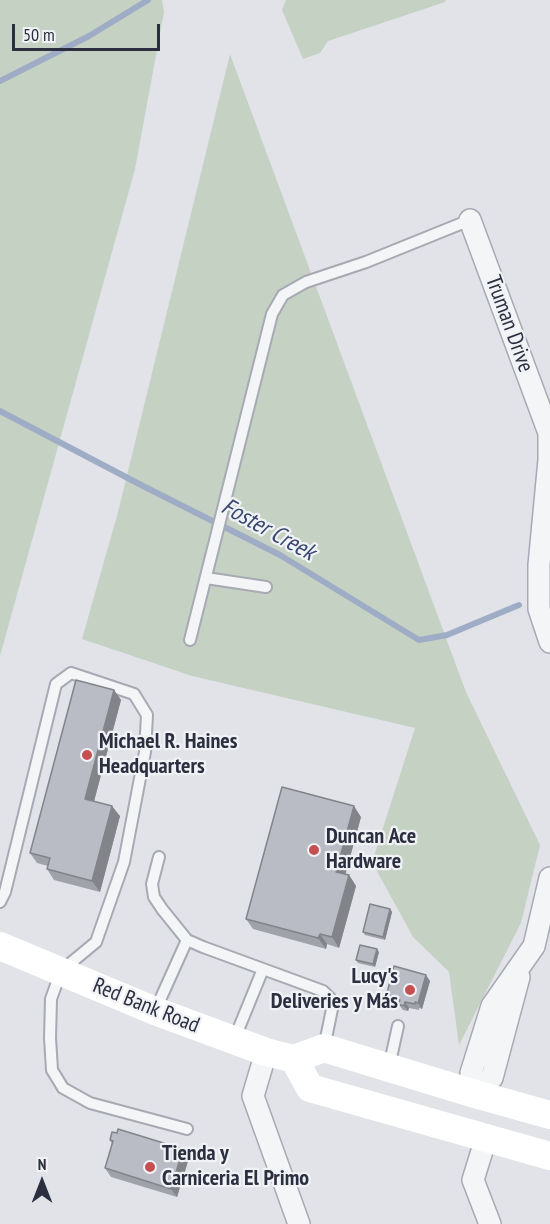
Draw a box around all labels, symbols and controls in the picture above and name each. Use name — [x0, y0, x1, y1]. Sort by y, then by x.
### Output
scale bar — [15, 12, 164, 50]
text: 50 m — [23, 23, 55, 46]
street label: Truman Drive — [479, 272, 539, 376]
water label: Foster Creek — [216, 493, 320, 567]
place label: Michael R. Haines Headquarters — [99, 729, 237, 780]
marker: Michael R. Haines Headquarters — [80, 748, 94, 762]
place label: Duncan Ace Hardware — [326, 824, 416, 876]
marker: Duncan Ace Hardware — [307, 843, 321, 857]
place label: Lucy's Deliveries y Más — [271, 964, 398, 1016]
street label: Red Bank Road — [89, 973, 203, 1039]
marker: Lucy's Deliveries y Más — [403, 983, 417, 997]
place label: Tienda y Carniceria El Primo — [162, 1141, 309, 1192]
north arrow — [12, 1152, 72, 1212]
text: N — [38, 1154, 46, 1174]
marker: Tienda y Carniceria El Primo — [143, 1160, 157, 1174]

